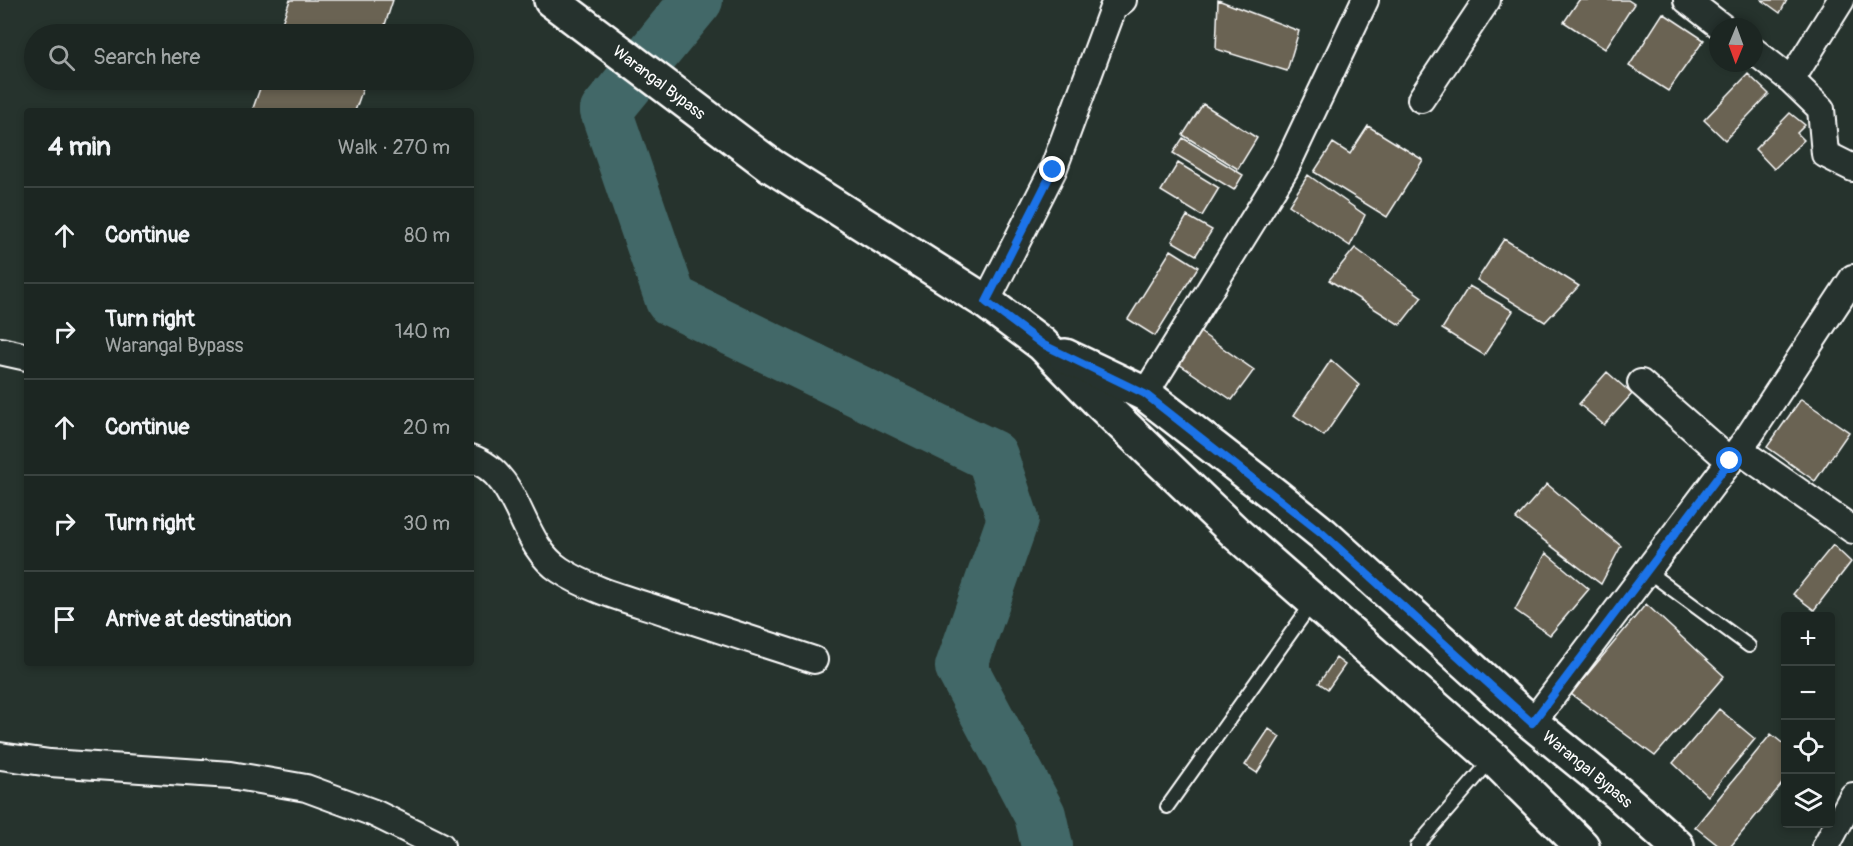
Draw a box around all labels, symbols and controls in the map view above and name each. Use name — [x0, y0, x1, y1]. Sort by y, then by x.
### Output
north arrow — [1709, 18, 1763, 72]
search box — [24, 24, 474, 90]
icon: search — [45, 41, 78, 74]
street label: Warangal Bypass — [609, 41, 709, 124]
text: Search here — [93, 43, 200, 71]
text: 4 min — [48, 131, 111, 163]
text: Walk · 270 m — [338, 135, 450, 160]
route end — [1039, 156, 1065, 182]
icon: ahead — [48, 219, 81, 252]
text: Continue — [105, 221, 189, 249]
text: 80 m — [404, 223, 450, 248]
text: Turn right — [105, 305, 195, 333]
icon: right — [48, 315, 81, 348]
text: 140 m — [395, 319, 450, 344]
text: Warangal Bypass — [105, 333, 243, 358]
icon: ahead — [48, 411, 81, 444]
text: Continue — [105, 413, 189, 441]
text: 20 m — [403, 415, 450, 440]
route start — [1716, 447, 1742, 473]
icon: right — [48, 507, 81, 540]
text: Turn right — [105, 509, 195, 537]
text: 30 m — [403, 511, 450, 536]
icon: arrive — [48, 603, 81, 636]
text: Arrive at destination — [105, 605, 291, 633]
map controls — [1781, 612, 1835, 828]
button: + — [1781, 612, 1835, 666]
button: − — [1781, 666, 1835, 720]
button: locate — [1781, 720, 1835, 774]
street label: Warangal Bypass — [1538, 727, 1636, 812]
button: layers — [1781, 774, 1835, 828]

